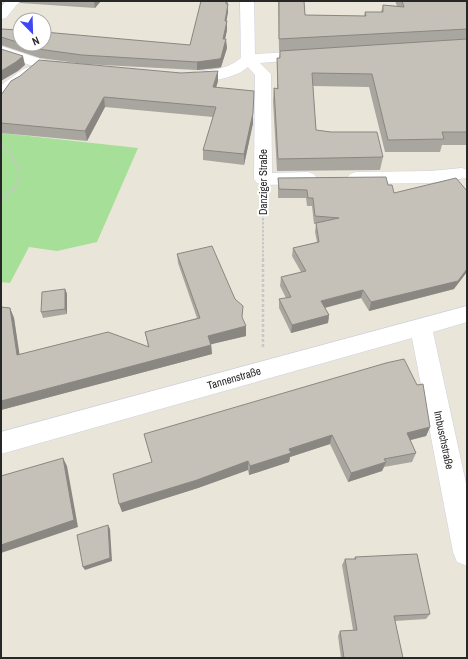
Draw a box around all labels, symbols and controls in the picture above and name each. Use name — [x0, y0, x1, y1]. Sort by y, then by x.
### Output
north arrow — [12, 12, 52, 52]
text: N — [30, 33, 42, 49]
street label: Danziger Straße — [256, 149, 270, 215]
street label: Tannenstraße — [205, 364, 263, 392]
street label: Imbuschstraße — [431, 409, 457, 471]

